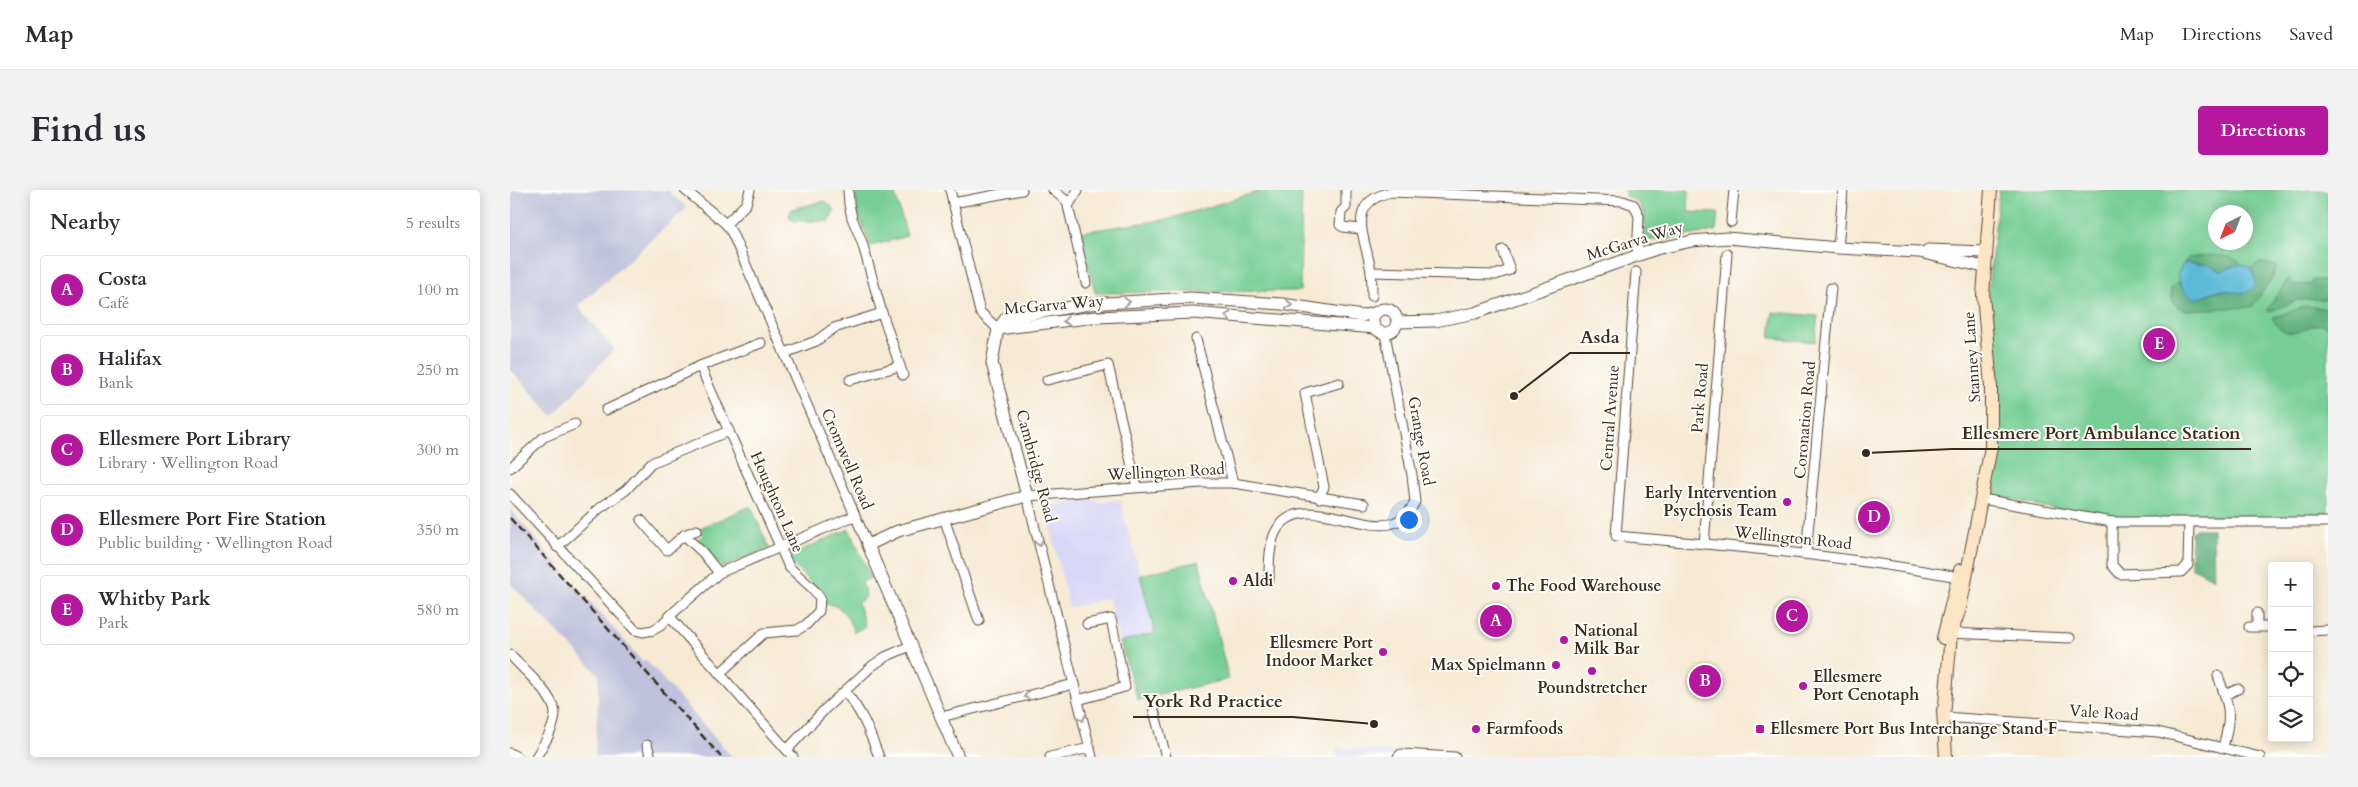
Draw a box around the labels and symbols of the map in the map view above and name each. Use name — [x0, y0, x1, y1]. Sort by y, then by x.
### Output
north arrow — [2208, 205, 2253, 250]
street label: McGarva Way — [1584, 216, 1687, 266]
street label: McGarva Way — [1003, 290, 1105, 320]
one-way arrow — [1123, 296, 1131, 307]
one-way arrow — [1285, 300, 1293, 310]
one-way arrow — [1224, 311, 1232, 322]
street label: Stanney Lane — [1958, 311, 1986, 403]
one-way arrow — [1061, 315, 1069, 326]
callout: Asda — [1570, 320, 1630, 353]
text: Asda — [1580, 325, 1620, 350]
pin: E — [2143, 325, 2175, 363]
street label: Coronation Road — [1789, 360, 1821, 480]
street label: Park Road — [1686, 362, 1714, 434]
street label: Central Avenue — [1595, 364, 1625, 472]
street label: Grange Road — [1402, 395, 1440, 488]
street label: Cromwell Road — [816, 405, 878, 513]
street label: Cambridge Road — [1010, 407, 1062, 525]
callout: Ellesmere Port Ambulance Station — [1952, 416, 2251, 449]
text: Ellesmere Port Ambulance Station — [1962, 421, 2241, 446]
street label: Houghton Lane — [745, 448, 809, 556]
street label: Wellington Road — [1106, 458, 1226, 486]
place label: Early Intervention Psychosis Team — [1645, 482, 1778, 522]
marker: Early Intervention Psychosis Team — [1781, 496, 1793, 508]
pin: D — [1858, 498, 1890, 536]
your location — [1396, 507, 1422, 533]
street label: Wellington Road — [1732, 521, 1853, 555]
one-way arrow — [1033, 538, 1044, 547]
place label: Aldi — [1243, 570, 1273, 592]
marker: Aldi — [1227, 575, 1239, 587]
place label: The Food Warehouse — [1506, 575, 1662, 597]
marker: The Food Warehouse — [1490, 580, 1502, 592]
pin: C — [1776, 597, 1808, 635]
pin: A — [1480, 602, 1512, 640]
place label: National Milk Bar — [1574, 620, 1640, 660]
place label: Ellesmere Port Indoor Market — [1266, 632, 1373, 672]
marker: National Milk Bar — [1558, 634, 1570, 646]
marker: Ellesmere Port Indoor Market — [1377, 646, 1389, 658]
place label: Max Spielmann — [1431, 654, 1547, 676]
marker: Max Spielmann — [1550, 659, 1562, 671]
pin: B — [1689, 662, 1721, 700]
marker: Poundstretcher — [1586, 665, 1598, 677]
place label: Ellesmere Port Cenotaph — [1813, 666, 1919, 706]
place label: Poundstretcher — [1537, 677, 1647, 699]
marker: Ellesmere Port Cenotaph — [1797, 680, 1809, 692]
callout: York Rd Practice — [1133, 684, 1293, 717]
text: York Rd Practice — [1143, 689, 1283, 714]
one-way arrow — [1022, 690, 1031, 701]
street label: Vale Road — [2069, 700, 2140, 726]
one-way arrow — [1077, 713, 1087, 721]
place label: Farmfoods — [1486, 718, 1563, 740]
place label: Ellesmere Port Bus Interchange Stand F — [1770, 718, 2057, 740]
marker: Farmfoods — [1470, 723, 1482, 735]
marker: Ellesmere Port Bus Interchange Stand F — [1754, 723, 1766, 735]

